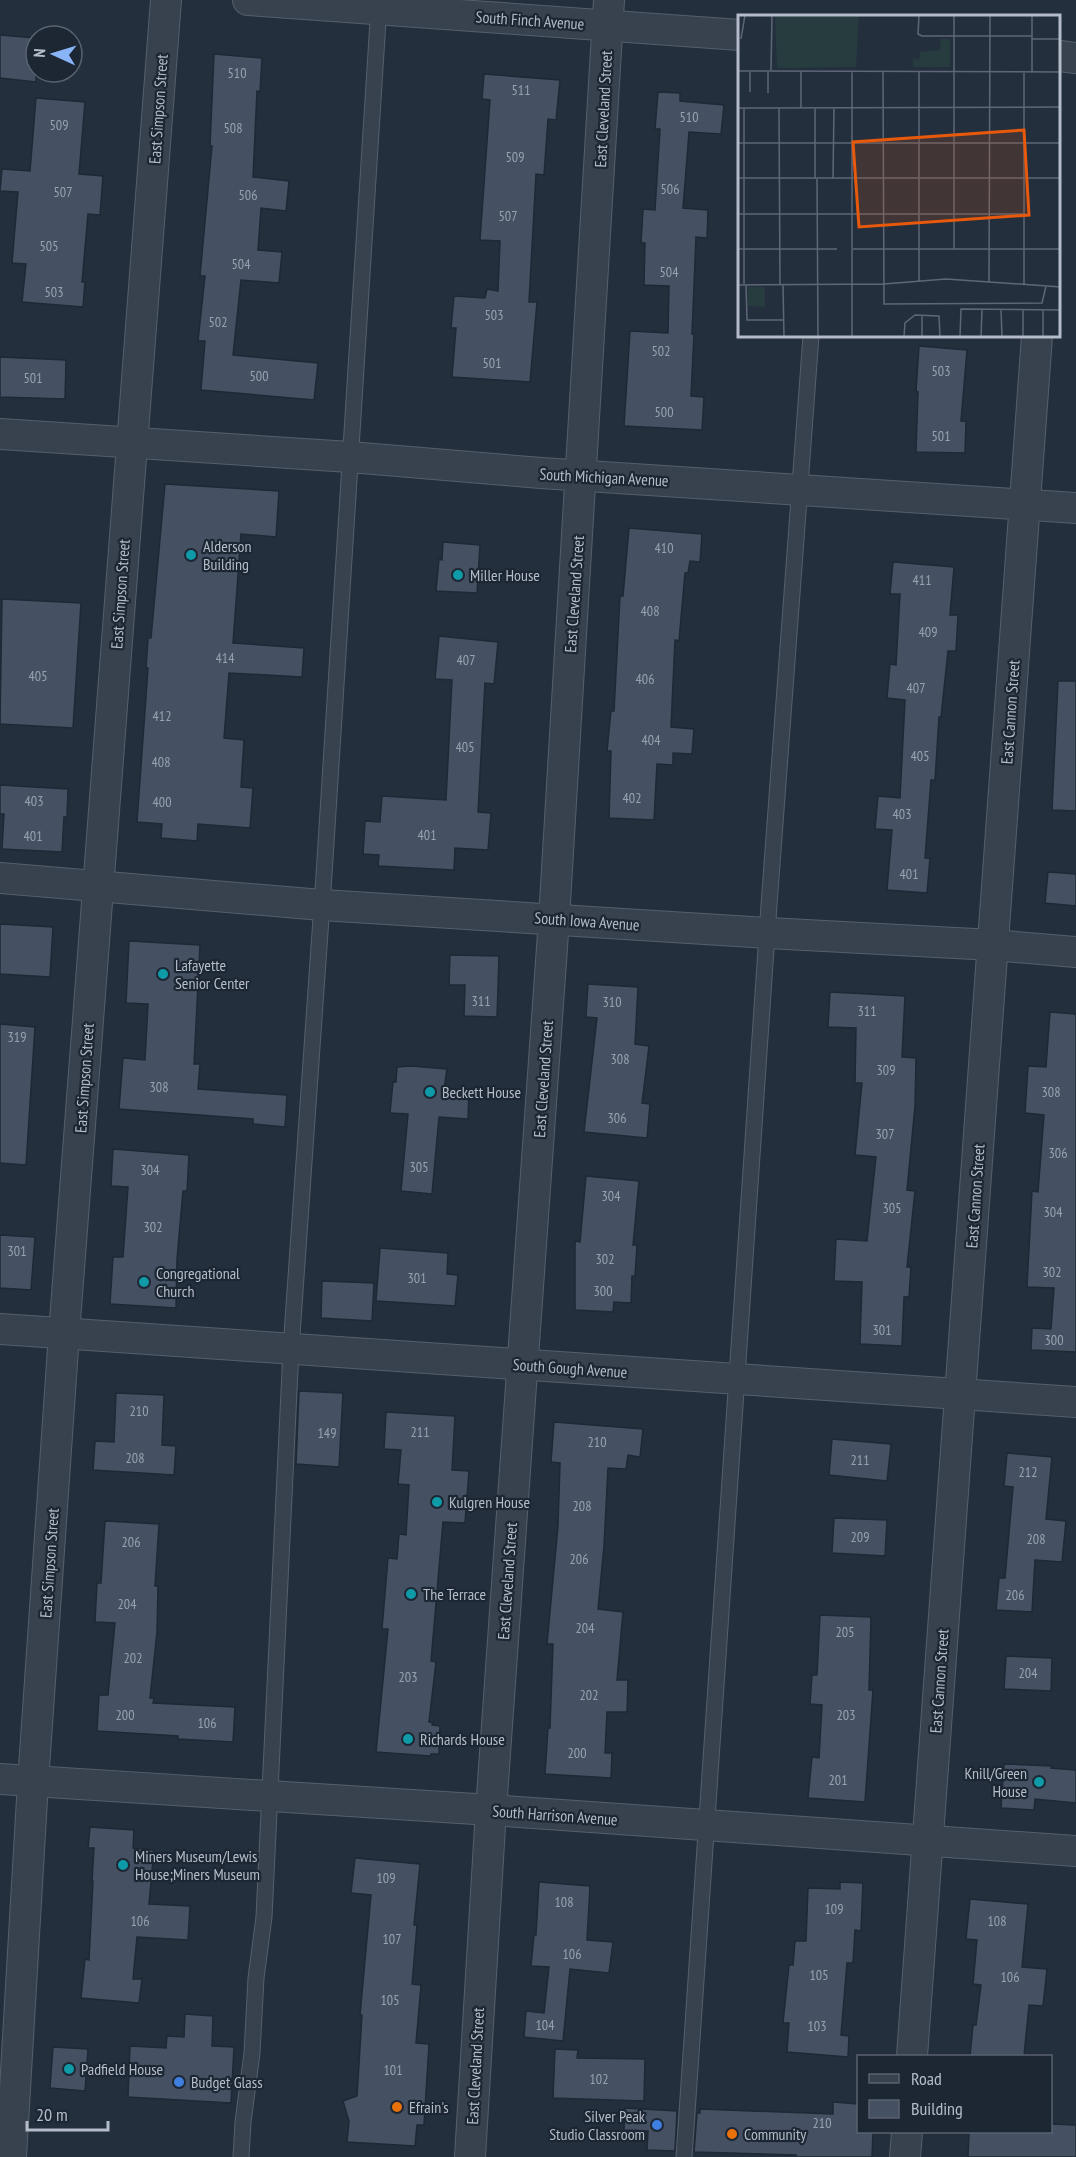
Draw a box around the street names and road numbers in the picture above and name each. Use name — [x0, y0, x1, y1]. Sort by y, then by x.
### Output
street label: South Finch Avenue — [475, 6, 585, 34]
street label: East Cleveland Street — [590, 49, 616, 168]
street label: East Simpson Street — [144, 53, 172, 165]
street label: South Michigan Avenue — [539, 464, 669, 490]
street label: East Cleveland Street — [560, 534, 588, 653]
street label: East Simpson Street — [106, 538, 134, 650]
street label: East Cannon Street — [996, 659, 1024, 765]
street label: South Iowa Avenue — [534, 907, 640, 935]
street label: East Cleveland Street — [529, 1019, 557, 1138]
street label: East Simpson Street — [70, 1022, 98, 1134]
street label: East Cannon Street — [961, 1143, 989, 1249]
street label: South Gough Avenue — [512, 1354, 628, 1382]
street label: East Simpson Street — [35, 1507, 63, 1619]
street label: East Cleveland Street — [493, 1521, 521, 1640]
street label: East Cannon Street — [925, 1628, 953, 1734]
street label: South Harrison Avenue — [492, 1801, 618, 1829]
street label: East Cleveland Street — [462, 2006, 488, 2125]

